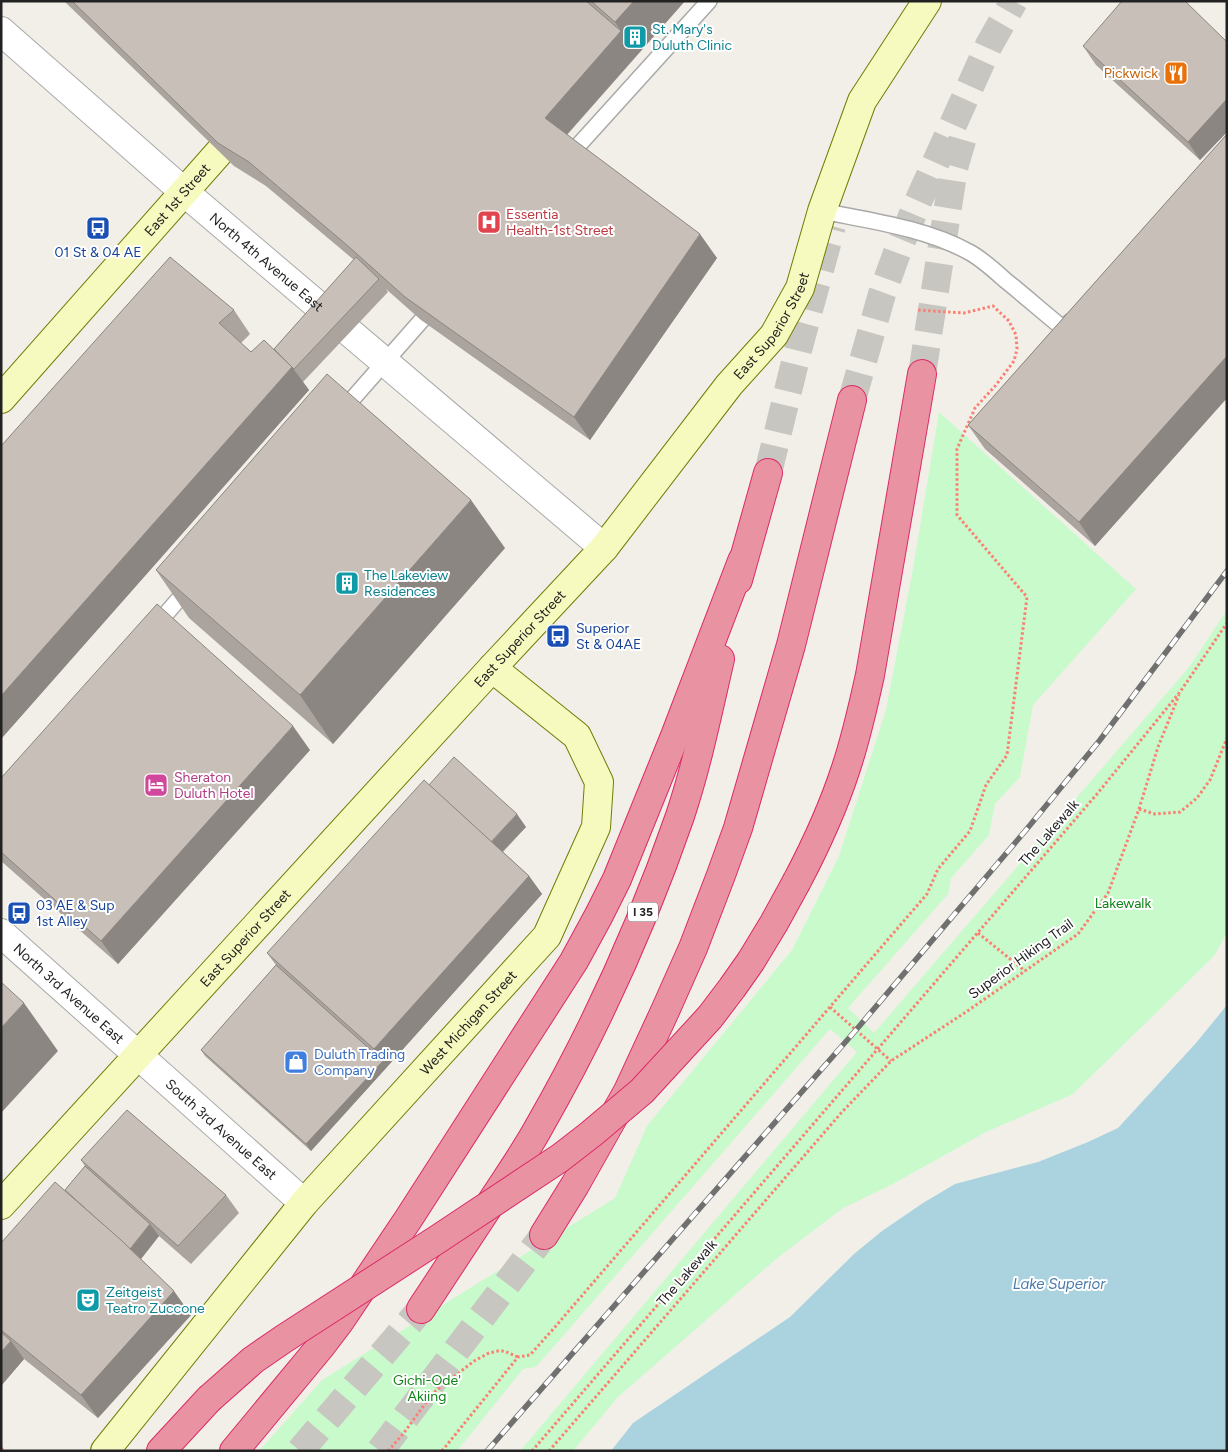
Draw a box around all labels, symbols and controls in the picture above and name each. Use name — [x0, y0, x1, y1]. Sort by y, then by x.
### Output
place label: St. Mary's Duluth Clinic — [652, 21, 732, 54]
building icon: St. Mary's Duluth Clinic — [622, 24, 648, 50]
restaurant icon: Pickwick — [1163, 60, 1189, 86]
place label: Pickwick — [1104, 65, 1158, 82]
street label: East 1st Street — [141, 160, 214, 239]
place label: Essentia Health-1st Street — [506, 206, 614, 239]
street label: North 4th Avenue East — [206, 209, 327, 315]
hospital icon: Essentia Health-1st Street — [476, 209, 502, 235]
bus stop icon: 01 St & 04 AE — [85, 215, 111, 241]
place label: 01 St & 04 AE — [55, 244, 141, 261]
street label: East Superior Street — [730, 270, 813, 383]
place label: The Lakeview Residences — [364, 567, 448, 600]
building icon: The Lakeview Residences — [334, 570, 360, 596]
street label: East Superior Street — [470, 586, 569, 691]
place label: Superior St & 04AE — [576, 620, 641, 653]
bus stop icon: Superior St & 04AE — [545, 623, 571, 649]
place label: Sheraton Duluth Hotel — [174, 769, 254, 802]
hotel icon: Sheraton Duluth Hotel — [143, 772, 169, 798]
street label: The Lakewalk — [1015, 796, 1083, 870]
street label: East Superior Street — [196, 885, 294, 990]
park label: Lakewalk — [1095, 895, 1151, 912]
place label: 03 AE & Sup 1st Alley — [36, 897, 114, 930]
bus stop icon: 03 AE & Sup 1st Alley — [6, 900, 32, 926]
road number: I 35 — [628, 902, 658, 922]
street label: Superior Hiking Trail — [965, 915, 1077, 1003]
street label: North 3rd Avenue East — [10, 940, 128, 1047]
street label: West Michigan Street — [416, 967, 520, 1078]
place label: Duluth Trading Company — [314, 1046, 405, 1079]
shop icon: Duluth Trading Company — [283, 1049, 309, 1075]
street label: South 3rd Avenue East — [162, 1075, 280, 1183]
street label: The Lakewalk — [653, 1236, 721, 1310]
water label: Lake Superior — [1013, 1275, 1106, 1293]
place label: Zeitgeist Teatro Zuccone — [106, 1284, 205, 1317]
theatre icon: Zeitgeist Teatro Zuccone — [75, 1287, 101, 1313]
park label: Gichi-Ode' Akiing — [393, 1372, 461, 1405]

